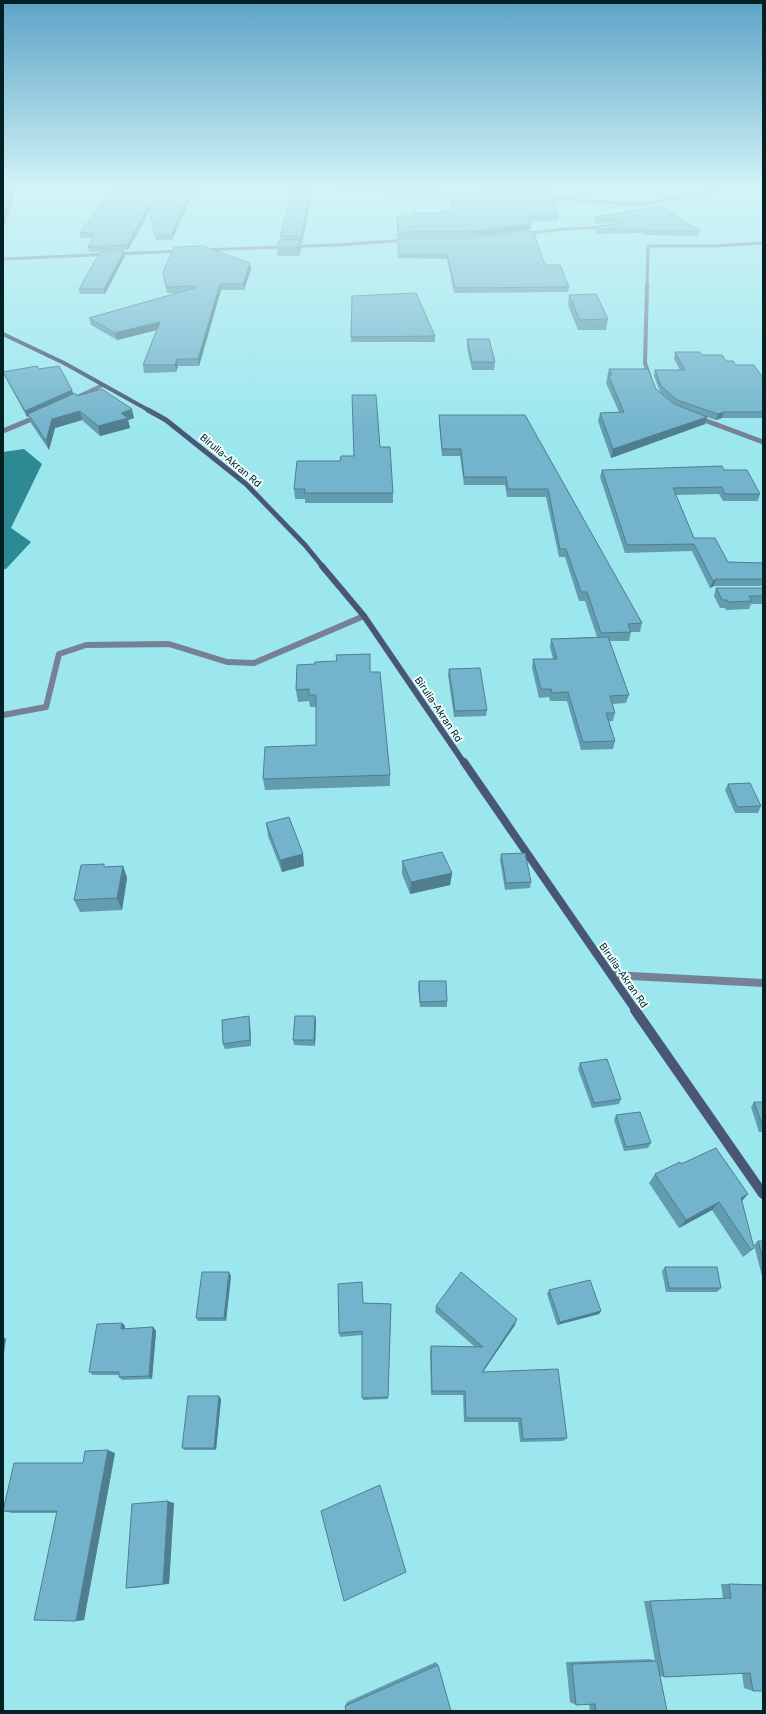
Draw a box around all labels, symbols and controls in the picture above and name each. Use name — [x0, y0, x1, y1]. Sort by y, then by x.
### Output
street label: Birulia-Akran Rd — [198, 431, 264, 489]
street label: Birulia-Akran Rd — [413, 674, 465, 744]
street label: Birulia-Akran Rd — [597, 940, 651, 1010]

